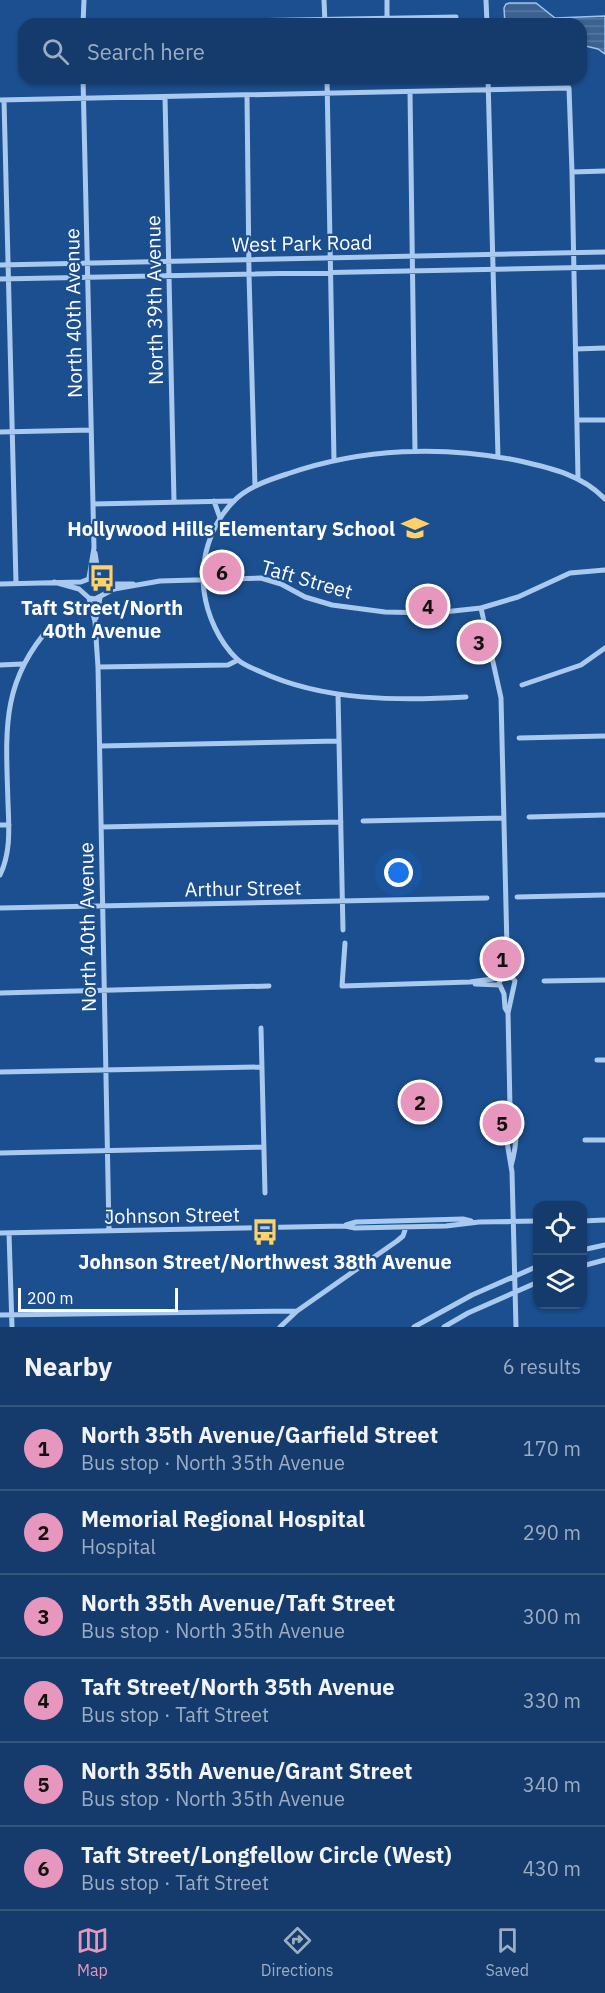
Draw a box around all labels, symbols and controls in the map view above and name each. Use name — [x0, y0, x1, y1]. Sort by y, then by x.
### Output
search box — [18, 18, 587, 84]
icon: search — [39, 35, 72, 68]
text: Search here — [87, 37, 205, 66]
street label: North 39th Avenue — [139, 215, 169, 385]
street label: North 40th Avenue — [58, 228, 88, 398]
street label: West Park Road — [231, 228, 373, 258]
school or university icon: Hollywood Hills Elementary School — [400, 513, 430, 543]
place label: Hollywood Hills Elementary School — [67, 515, 395, 542]
pin: 6 — [202, 550, 242, 594]
street label: Taft Street — [258, 553, 356, 605]
bus stop icon: Taft Street/North 40th Avenue — [87, 563, 117, 593]
pin: 4 — [408, 584, 448, 628]
place label: Taft Street/North 40th Avenue — [21, 594, 183, 644]
pin: 3 — [460, 620, 498, 664]
street label: North 40th Avenue — [72, 842, 102, 1012]
your location — [384, 858, 413, 887]
street label: Arthur Street — [184, 873, 302, 903]
pin: 1 — [482, 936, 522, 982]
pin: 2 — [400, 1080, 440, 1124]
pin: 5 — [482, 1100, 522, 1146]
street label: Johnson Street — [104, 1200, 240, 1230]
map controls — [533, 1201, 587, 1309]
button: locate — [533, 1201, 587, 1255]
bus stop icon: Johnson Street/Northwest 38th Avenue — [250, 1217, 280, 1247]
place label: Johnson Street/Northwest 38th Avenue — [78, 1248, 452, 1275]
button: layers — [533, 1255, 587, 1309]
scale bar — [18, 1285, 178, 1312]
text: 200 m — [27, 1288, 74, 1308]
text: Nearby — [24, 1349, 112, 1383]
text: 6 results — [503, 1353, 581, 1380]
text: North 35th Avenue/Garfield Street — [81, 1420, 438, 1449]
text: 1 — [38, 1435, 50, 1462]
text: 170 m — [523, 1435, 581, 1462]
text: Bus stop · North 35th Avenue — [81, 1449, 345, 1476]
text: Memorial Regional Hospital — [81, 1504, 365, 1533]
text: 2 — [38, 1519, 50, 1546]
text: 290 m — [523, 1519, 581, 1546]
text: Hospital — [81, 1533, 156, 1560]
text: North 35th Avenue/Taft Street — [81, 1588, 395, 1617]
text: 3 — [38, 1603, 50, 1630]
text: 300 m — [523, 1603, 581, 1630]
text: Bus stop · North 35th Avenue — [81, 1617, 345, 1644]
text: Taft Street/North 35th Avenue — [81, 1672, 395, 1701]
text: 4 — [38, 1687, 50, 1714]
text: 330 m — [523, 1687, 581, 1714]
text: Bus stop · Taft Street — [81, 1701, 269, 1728]
text: North 35th Avenue/Grant Street — [81, 1756, 412, 1785]
text: 5 — [38, 1771, 50, 1798]
text: 340 m — [523, 1771, 581, 1798]
text: Bus stop · North 35th Avenue — [81, 1785, 345, 1812]
text: Taft Street/Longfellow Circle (West) — [81, 1840, 452, 1869]
text: 6 — [38, 1855, 50, 1882]
text: 430 m — [523, 1855, 581, 1882]
text: Bus stop · Taft Street — [81, 1869, 269, 1896]
tab: Map — [76, 1924, 109, 1980]
tab: Directions — [261, 1924, 334, 1980]
tab: Saved — [486, 1924, 529, 1980]

